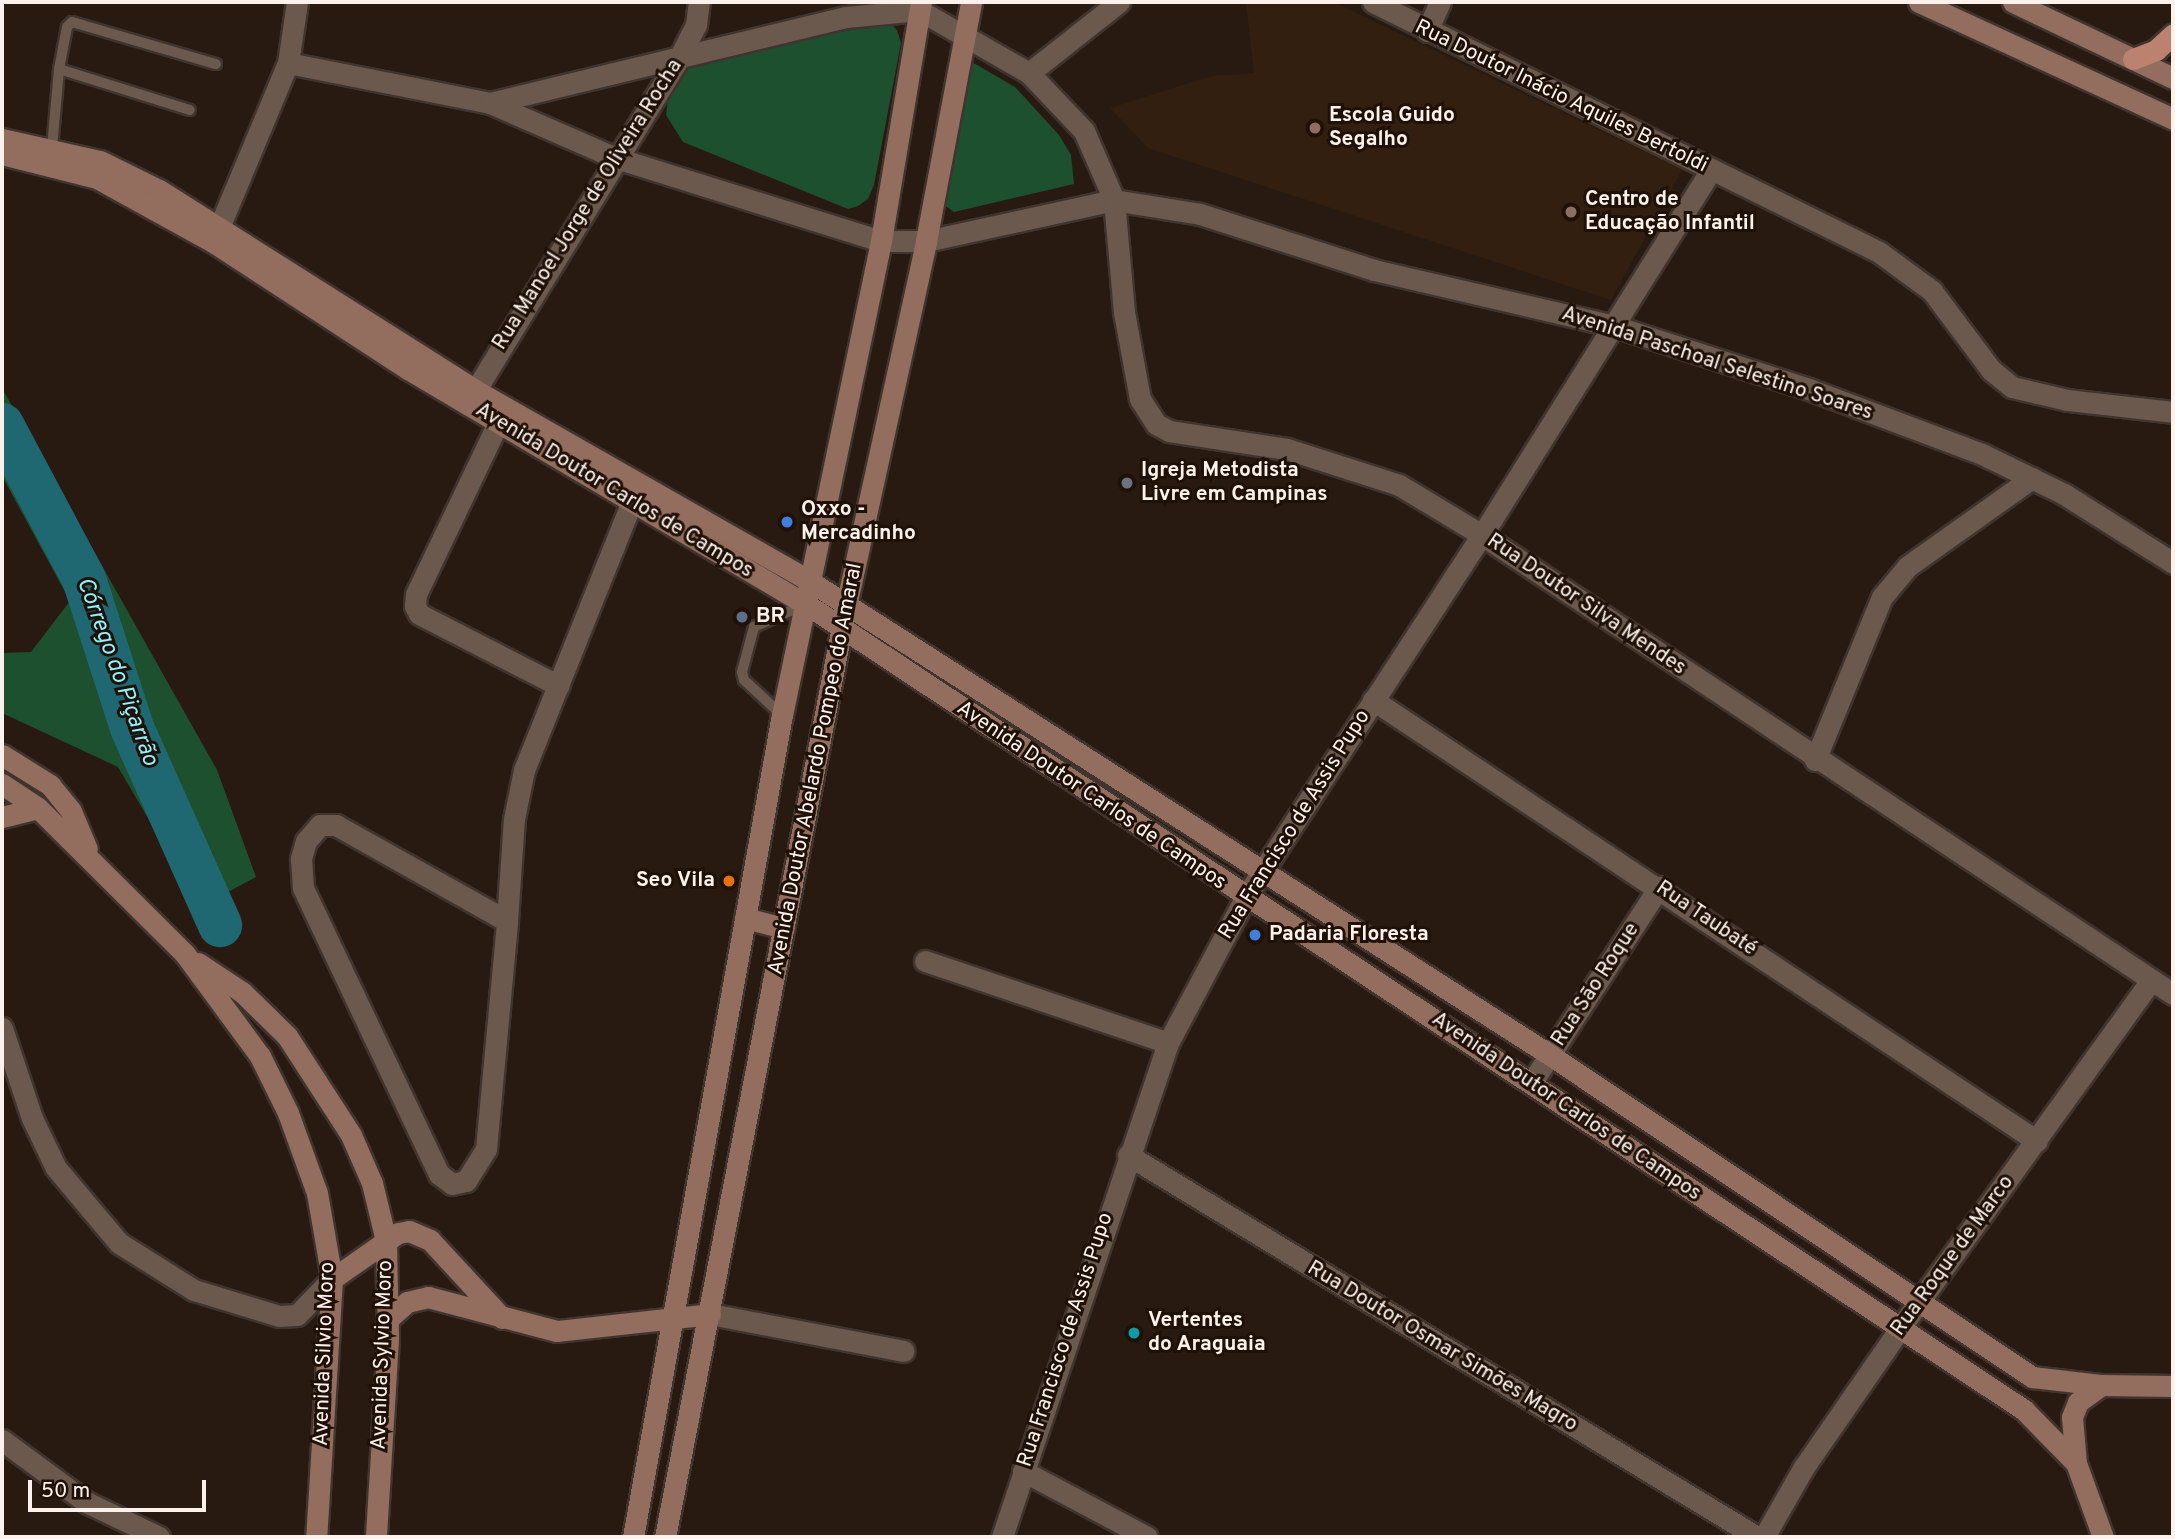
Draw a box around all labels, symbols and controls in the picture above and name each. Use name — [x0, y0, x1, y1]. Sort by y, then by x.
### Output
street label: Rua Doutor Inácio Aquiles Bertoldi — [1410, 15, 1712, 179]
street label: Rua Manoel Jorge de Oliveira Rocha — [488, 55, 688, 355]
place label: Escola Guido Segalho — [1329, 103, 1455, 153]
marker: Escola Guido Segalho — [1307, 120, 1323, 136]
place label: Centro de Educação Infantil — [1585, 187, 1755, 237]
marker: Centro de Educação Infantil — [1563, 204, 1579, 220]
street label: Avenida Paschoal Selestino Soares — [1558, 302, 1876, 426]
street label: Avenida Doutor Carlos de Campos — [470, 398, 758, 584]
place label: Igreja Metodista Livre em Campinas — [1141, 458, 1327, 508]
marker: Igreja Metodista Livre em Campinas — [1119, 475, 1135, 491]
place label: Oxxo - Mercadinho — [801, 497, 916, 547]
marker: Oxxo - Mercadinho — [779, 514, 795, 530]
street label: Rua Doutor Silva Mendes — [1482, 529, 1690, 681]
street label: Avenida Doutor Abelardo Pompeo do Amaral — [763, 560, 869, 978]
water label: Córrego do Piçarrão — [69, 574, 163, 770]
place label: BR — [756, 604, 785, 630]
marker: BR — [734, 609, 750, 625]
street label: Avenida Doutor Carlos de Campos — [951, 696, 1231, 896]
street label: Rua Francisco de Assis Pupo — [1214, 705, 1376, 945]
place label: Seo Vila — [635, 868, 715, 894]
marker: Seo Vila — [721, 873, 737, 889]
street label: Rua Taubaté — [1650, 876, 1762, 962]
street label: Rua São Roque — [1547, 919, 1645, 1051]
place label: Padaria Floresta — [1269, 922, 1429, 948]
marker: Padaria Floresta — [1247, 927, 1263, 943]
street label: Avenida Doutor Carlos de Campos — [1426, 1007, 1706, 1207]
street label: Rua Roque de Marco — [1886, 1171, 2020, 1341]
street label: Rua Francisco de Assis Pupo — [1013, 1209, 1119, 1471]
street label: Rua Doutor Osmar Simões Magro — [1302, 1256, 1582, 1438]
street label: Avenida Sylvio Moro — [367, 1260, 399, 1450]
street label: Avenida Silvio Moro — [309, 1261, 341, 1447]
place label: Vertentes do Araguaia — [1148, 1308, 1267, 1358]
marker: Vertentes do Araguaia — [1126, 1325, 1142, 1341]
scale bar — [32, 1466, 210, 1510]
text: 50 m — [41, 1478, 90, 1505]

